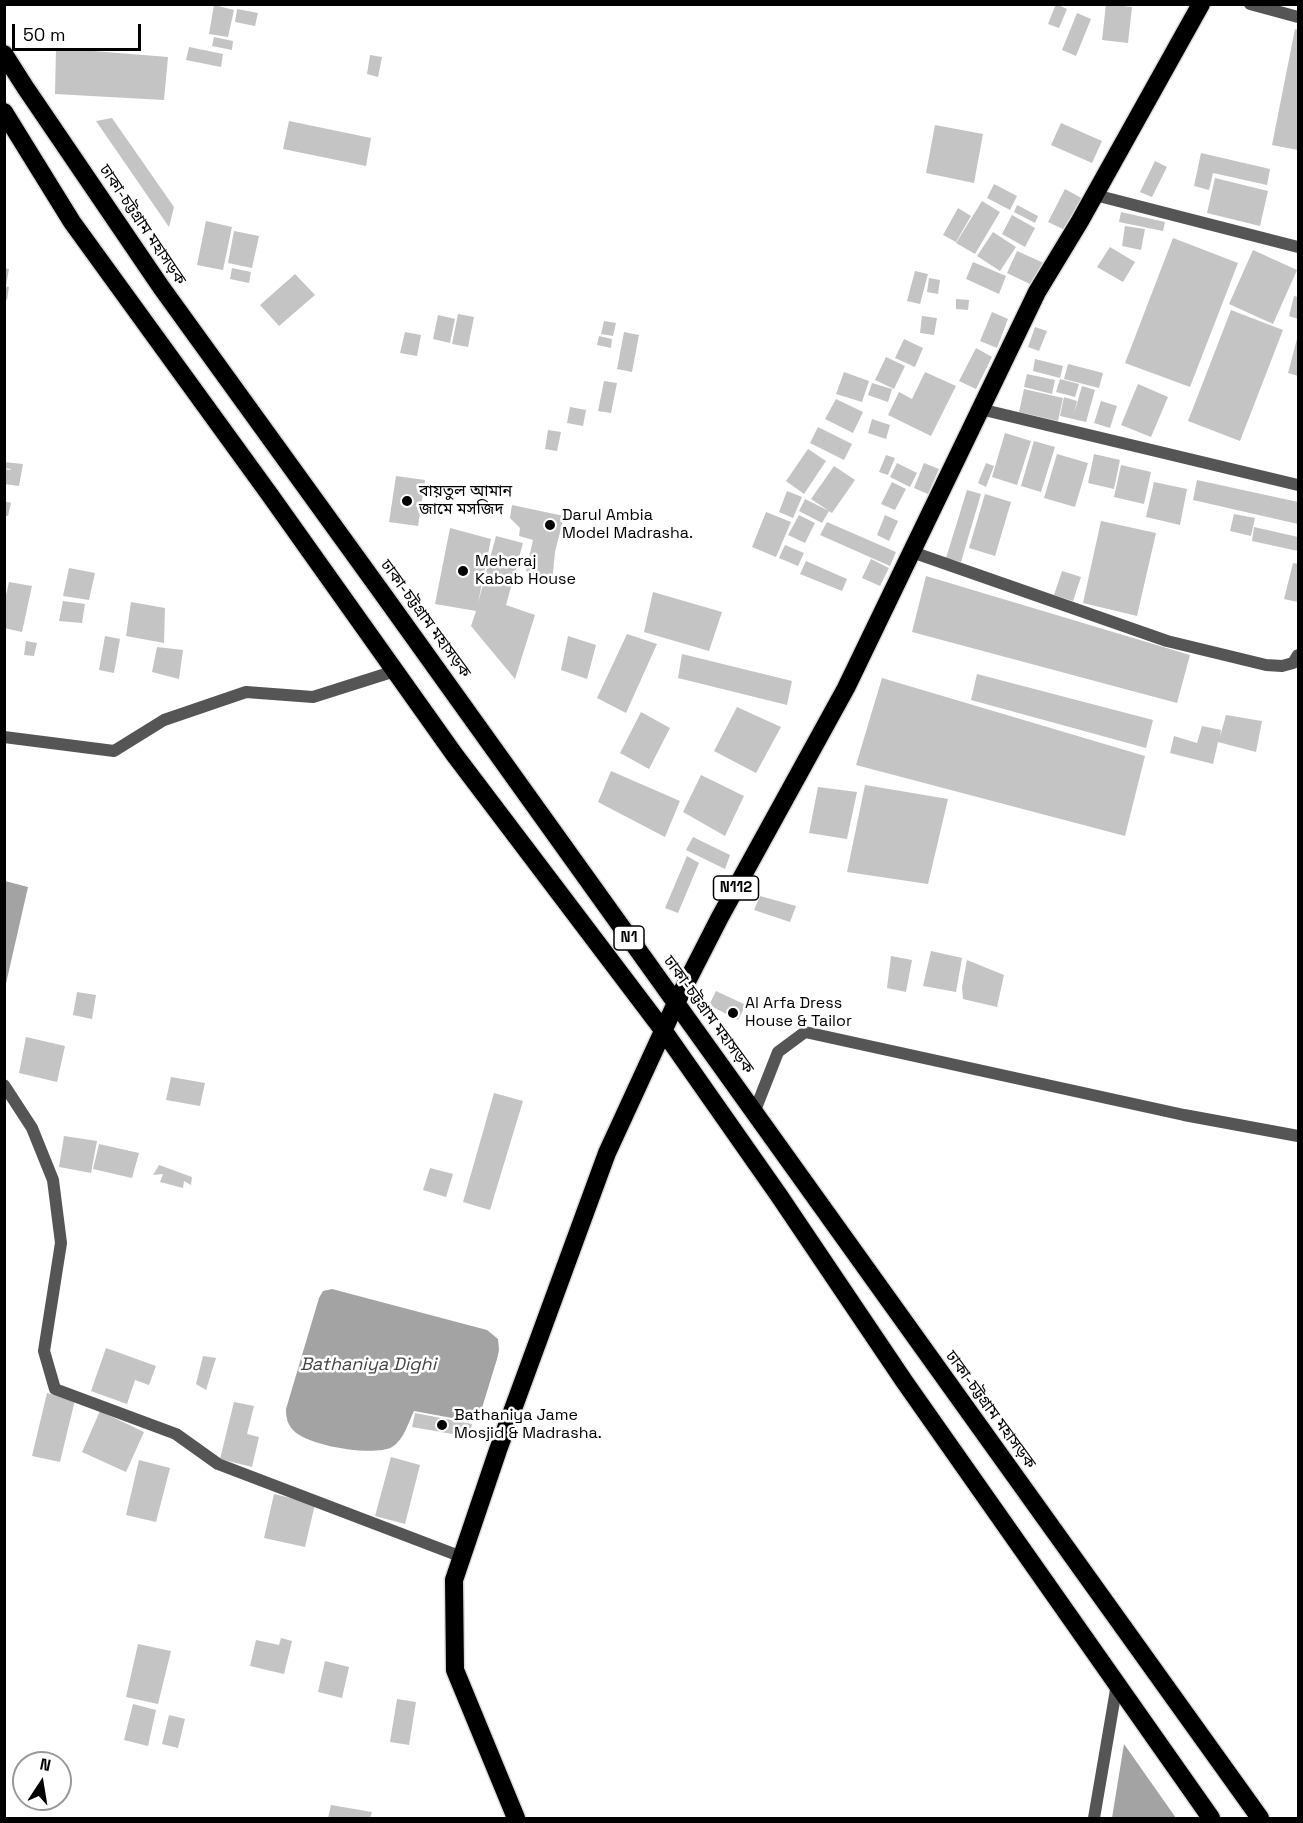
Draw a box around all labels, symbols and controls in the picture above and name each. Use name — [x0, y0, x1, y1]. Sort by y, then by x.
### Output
scale bar — [15, 12, 144, 50]
text: 50 m — [23, 23, 65, 46]
street label: ঢাকা-চট্টগ্রাম মহাসড়ক — [95, 161, 189, 289]
place label: বায়তুল আমান জামে মসজিদ — [419, 482, 512, 520]
marker: বায়তুল আমান জামে মসজিদ — [400, 494, 414, 508]
place label: Darul Ambia Model Madrasha. — [562, 506, 693, 544]
marker: Darul Ambia Model Madrasha. — [543, 518, 557, 532]
place label: Meheraj Kabab House — [475, 552, 576, 590]
street label: ঢাকা-চট্টগ্রাম মহাসড়ক — [376, 556, 474, 682]
marker: Meheraj Kabab House — [456, 564, 470, 578]
road number: N112 — [714, 876, 758, 900]
road number: N1 — [614, 926, 644, 950]
street label: ঢাকা-চট্টগ্রাম মহাসড়ক — [659, 952, 757, 1078]
place label: Al Arfa Dress House & Tailor — [745, 994, 852, 1032]
marker: Al Arfa Dress House & Tailor — [726, 1006, 740, 1020]
street label: ঢাকা-চট্টগ্রাম মহাসড়ক — [941, 1347, 1039, 1473]
water label: Bathaniya Dighi — [300, 1354, 436, 1376]
place label: Bathaniya Jame Mosjid & Madrasha. — [454, 1406, 602, 1444]
marker: Bathaniya Jame Mosjid & Madrasha. — [435, 1418, 449, 1432]
north arrow — [12, 1751, 72, 1811]
text: N — [38, 1753, 53, 1776]

